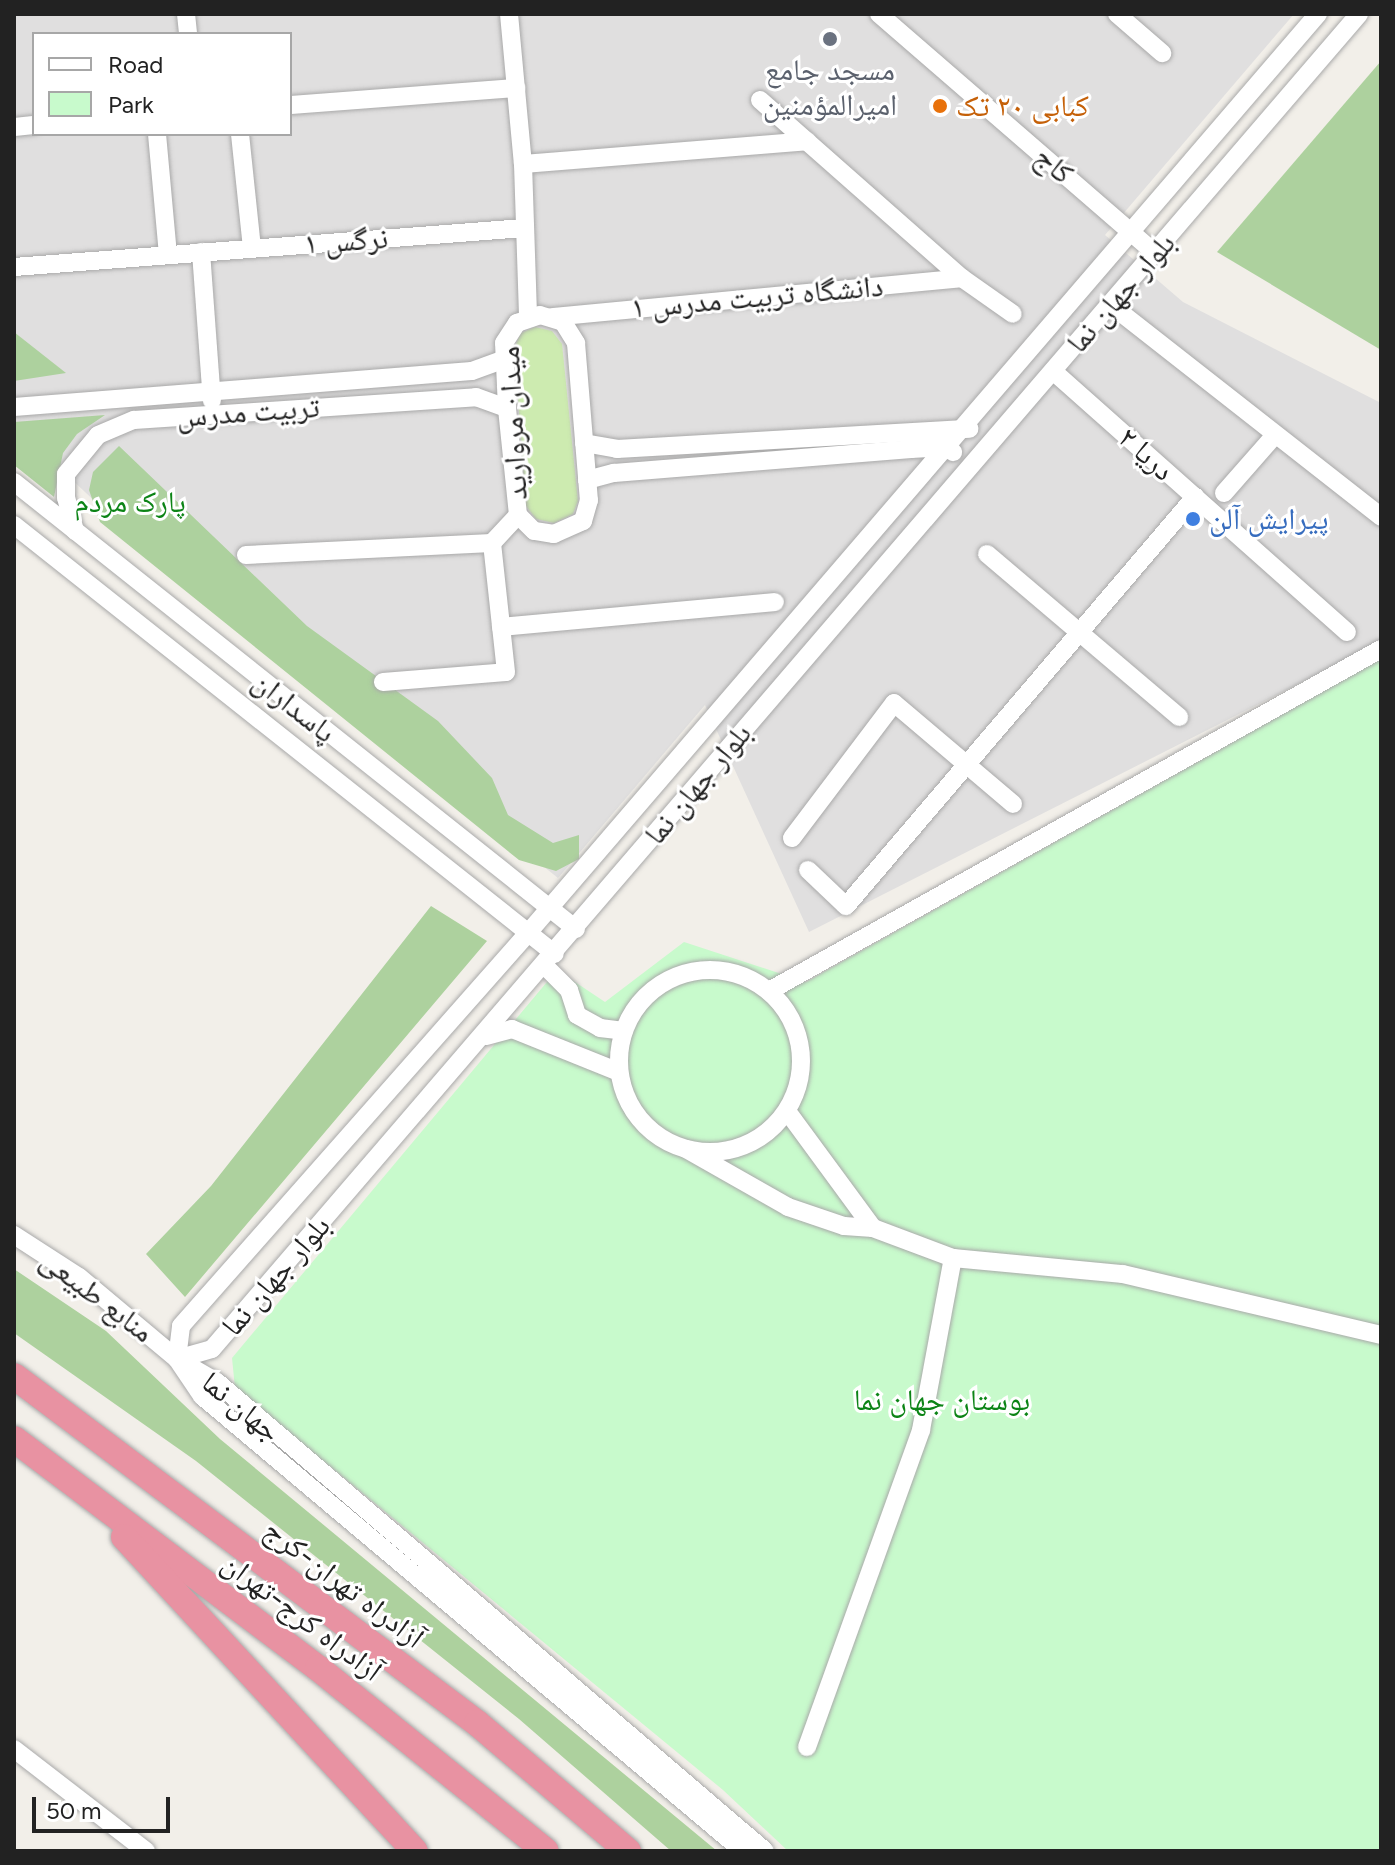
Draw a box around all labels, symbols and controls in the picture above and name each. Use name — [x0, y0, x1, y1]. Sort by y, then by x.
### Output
marker: مسجد جامع امیرالمؤمنین — [821, 30, 839, 48]
legend — [32, 32, 292, 136]
text: Road — [108, 50, 163, 79]
place label: مسجد جامع امیرالمؤمنین — [763, 52, 897, 122]
place label: کبابی ۲۰ تک — [956, 88, 1089, 124]
text: Park — [108, 90, 154, 119]
marker: کبابی ۲۰ تک — [931, 97, 949, 115]
street label: کاج — [1027, 139, 1081, 191]
street label: نرگس ۱ — [303, 220, 389, 262]
street label: بلوار جهان نما — [1059, 226, 1183, 360]
street label: ۱ دانشگاه تربیت مدرس — [629, 268, 885, 326]
street label: میدان مروارید — [491, 345, 535, 501]
street label: تربیت مدرس — [175, 389, 321, 435]
street label: دریا ۲ — [1111, 420, 1181, 488]
park label: پارک مردم — [74, 484, 186, 520]
place label: پیرایش آلن — [1209, 501, 1329, 537]
marker: پیرایش آلن — [1184, 510, 1202, 528]
street label: پاسداران — [245, 663, 343, 751]
street label: بلوار جهان نما — [637, 716, 759, 852]
street label: بلوار جهان نما — [214, 1209, 338, 1343]
street label: منابع طبیعی — [33, 1242, 161, 1350]
street label: جهان نما — [194, 1364, 288, 1450]
park label: بوستان جهان نما — [854, 1382, 1030, 1418]
street label: آزادراه تهران-کرج — [257, 1512, 431, 1656]
street label: آزادراه کرج-تهران — [215, 1545, 389, 1689]
scale bar — [36, 1781, 174, 1831]
text: 50 m — [46, 1796, 102, 1825]

